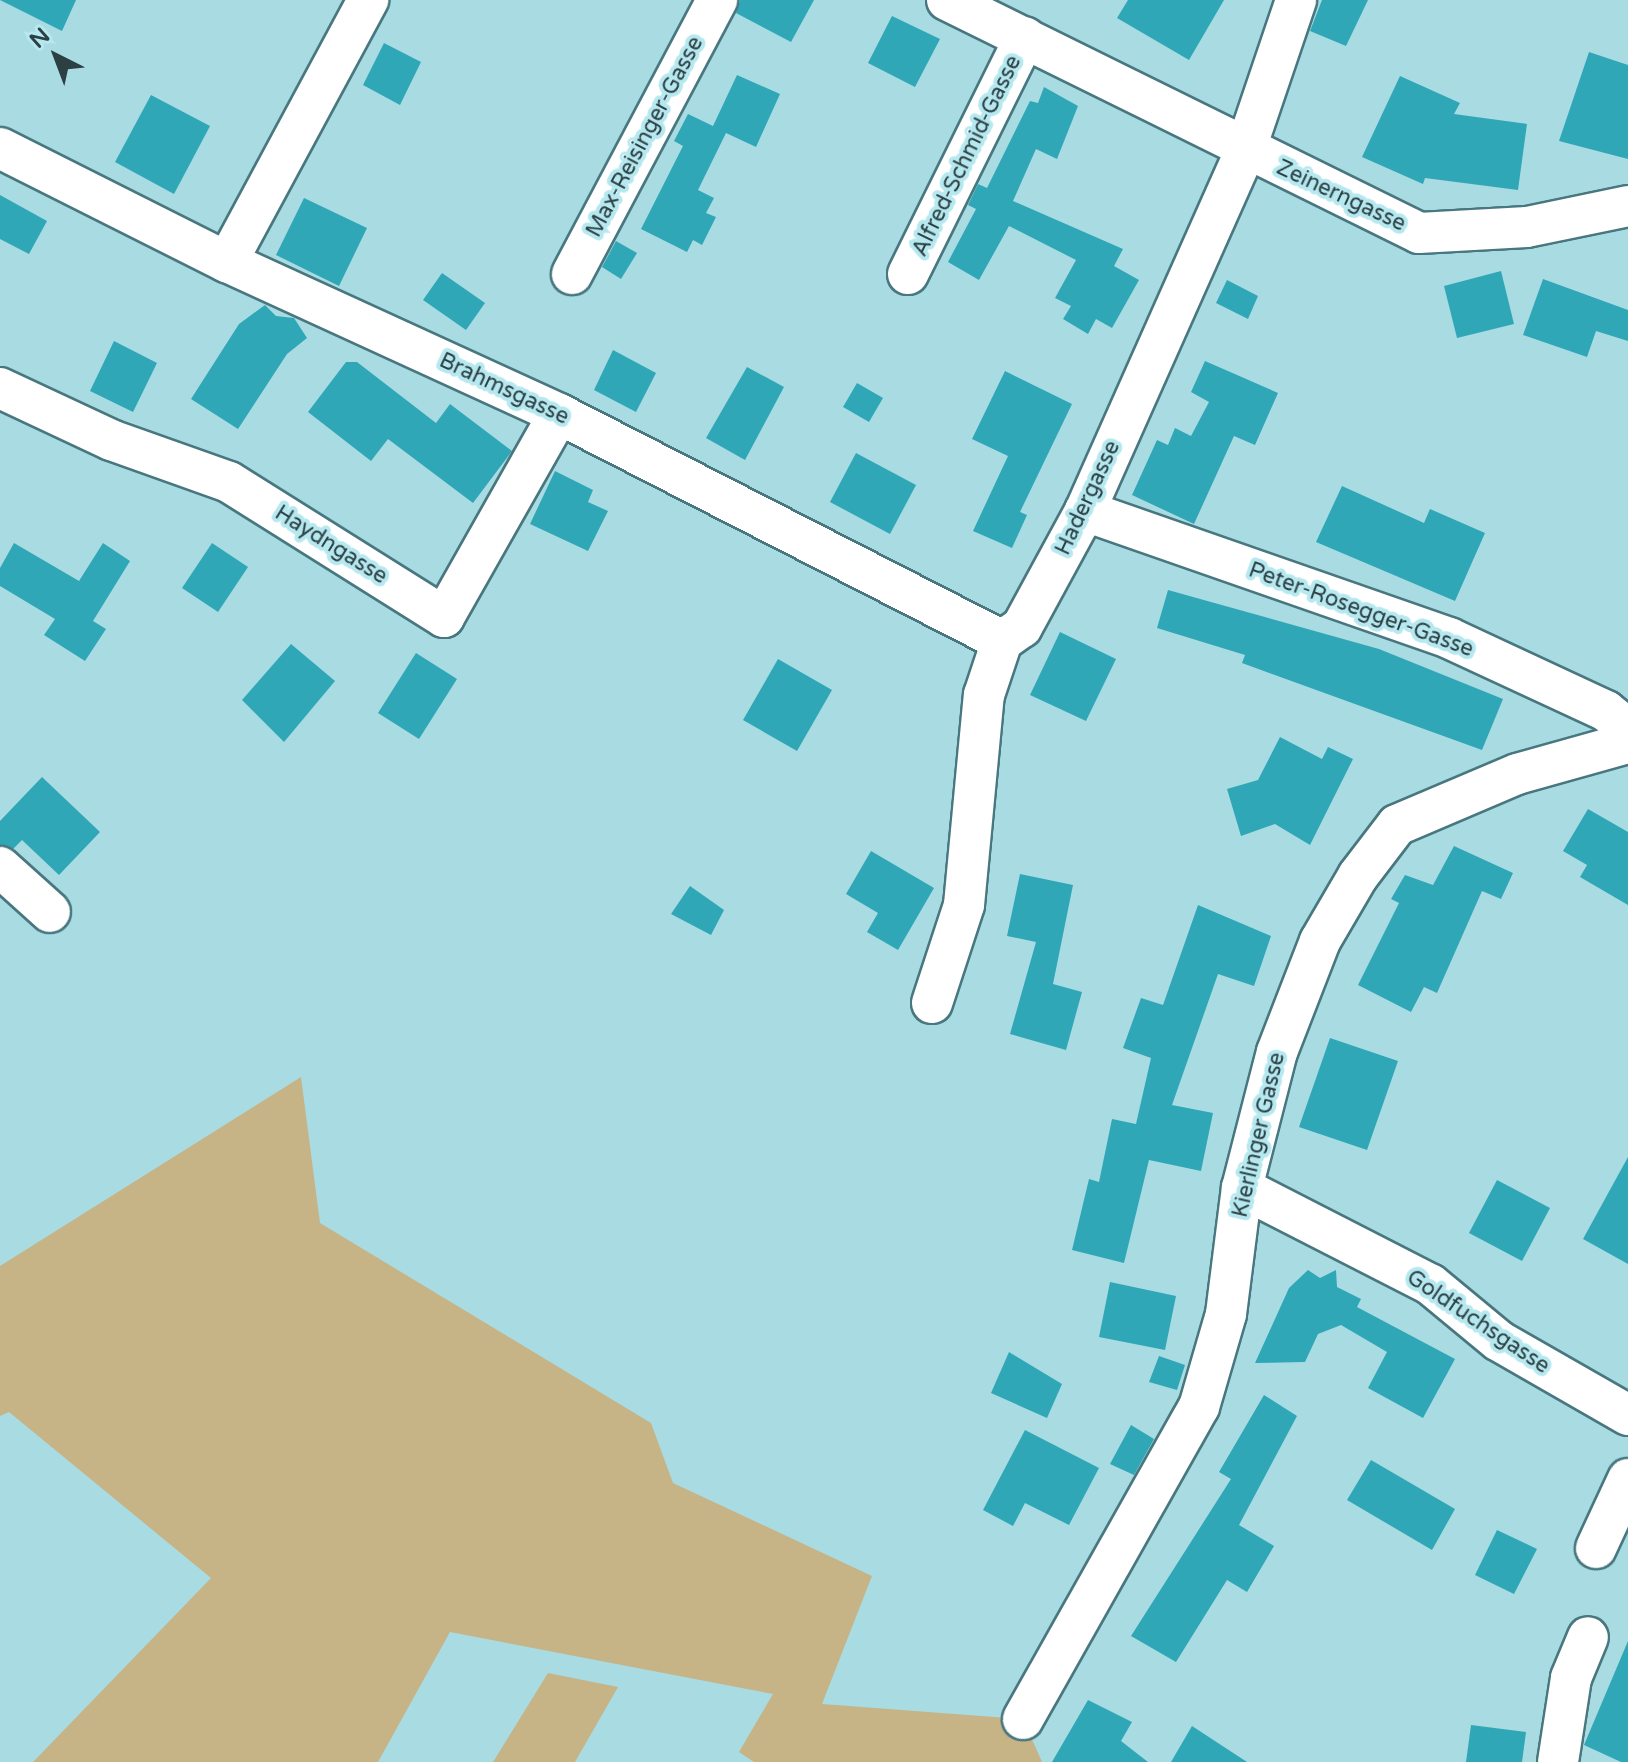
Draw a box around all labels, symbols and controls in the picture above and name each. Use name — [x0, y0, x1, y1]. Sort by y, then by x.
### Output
north arrow — [16, 16, 96, 96]
text: N — [25, 23, 55, 54]
street label: Max-Reisinger-Gasse — [581, 32, 709, 242]
street label: Alfred-Schmid-Gasse — [907, 51, 1027, 261]
street label: Zeinerngasse — [1272, 155, 1410, 237]
street label: Brahmsgasse — [435, 347, 573, 431]
street label: Hadergasse — [1050, 437, 1126, 559]
street label: Haydngasse — [270, 500, 392, 590]
street label: Peter-Rosegger-Gasse — [1245, 557, 1477, 663]
street label: Kierlinger Gasse — [1227, 1050, 1291, 1220]
street label: Goldfuchsgasse — [1402, 1264, 1554, 1380]

